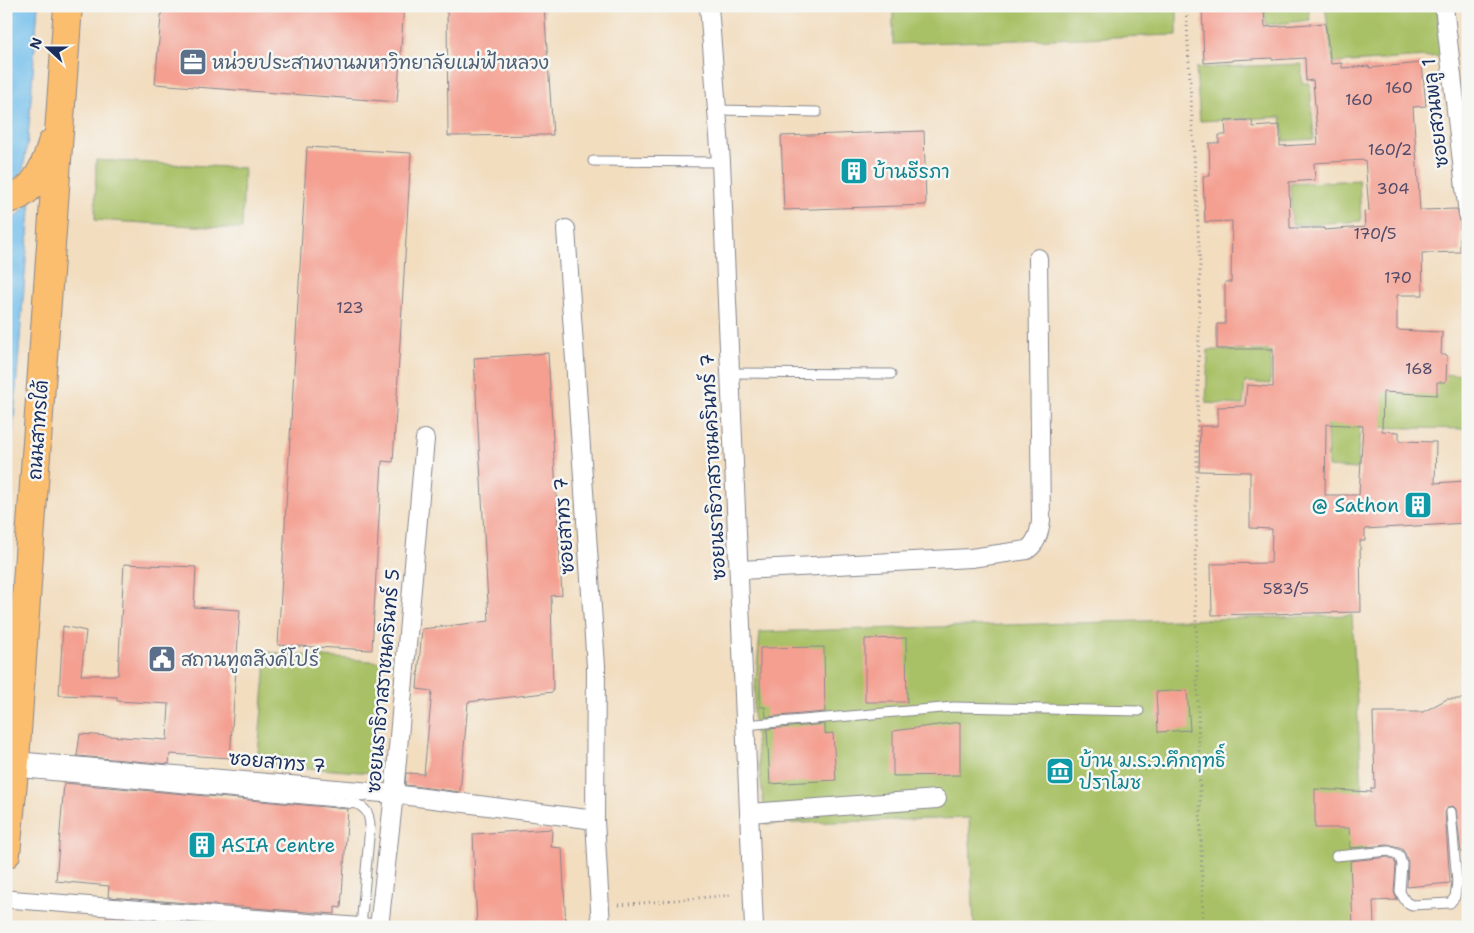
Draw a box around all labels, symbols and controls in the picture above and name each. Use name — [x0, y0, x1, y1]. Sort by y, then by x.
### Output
north arrow — [22, 22, 72, 72]
text: N — [25, 35, 46, 52]
office icon: หน่วยประสานงานมหาวิทยาลัยแม่ฟ้าหลวง — [178, 47, 208, 77]
place label: หน่วยประสานงานมหาวิทยาลัยแม่ฟ้าหลวง — [212, 50, 549, 75]
street label: ซอยสวนพลู 1 — [1416, 57, 1456, 169]
house number: 160 — [1385, 77, 1413, 98]
house number: 160 — [1345, 89, 1373, 110]
house number: 160/2 — [1368, 139, 1412, 160]
building icon: บ้านธีรภา — [839, 156, 869, 186]
place label: บ้านธีรภา — [873, 159, 950, 184]
house number: 304 — [1377, 178, 1409, 199]
house number: 170/5 — [1353, 223, 1397, 244]
house number: 170 — [1384, 267, 1412, 288]
house number: 123 — [336, 297, 364, 318]
street label: ซอยนราธิวาสราชนครินทร์ 7 — [695, 353, 731, 581]
house number: 168 — [1405, 358, 1433, 379]
street label: ถนนสาทรใต้ — [22, 379, 54, 481]
street label: ซอยสาทร 7 — [548, 477, 580, 575]
building icon: @ Sathon — [1403, 490, 1433, 520]
place label: @ Sathon — [1312, 493, 1399, 518]
street label: ซอยนราธิวาสราชนครินทร์ 5 — [361, 568, 405, 794]
house number: 583/5 — [1263, 578, 1309, 599]
public building icon: สถานทูตสิงค์โปร์ — [147, 644, 177, 674]
place label: สถานทูตสิงค์โปร์ — [181, 647, 320, 674]
place label: บ้าน ม.ร.ว.คึกฤทธิ์ ปราโมช — [1079, 743, 1226, 795]
street label: ซอยสาทร 7 — [227, 745, 327, 779]
museum icon: บ้าน ม.ร.ว.คึกฤทธิ์ ปราโมช — [1045, 756, 1075, 786]
building icon: ASIA Centre — [187, 830, 217, 860]
place label: ASIA Centre — [221, 833, 335, 858]

